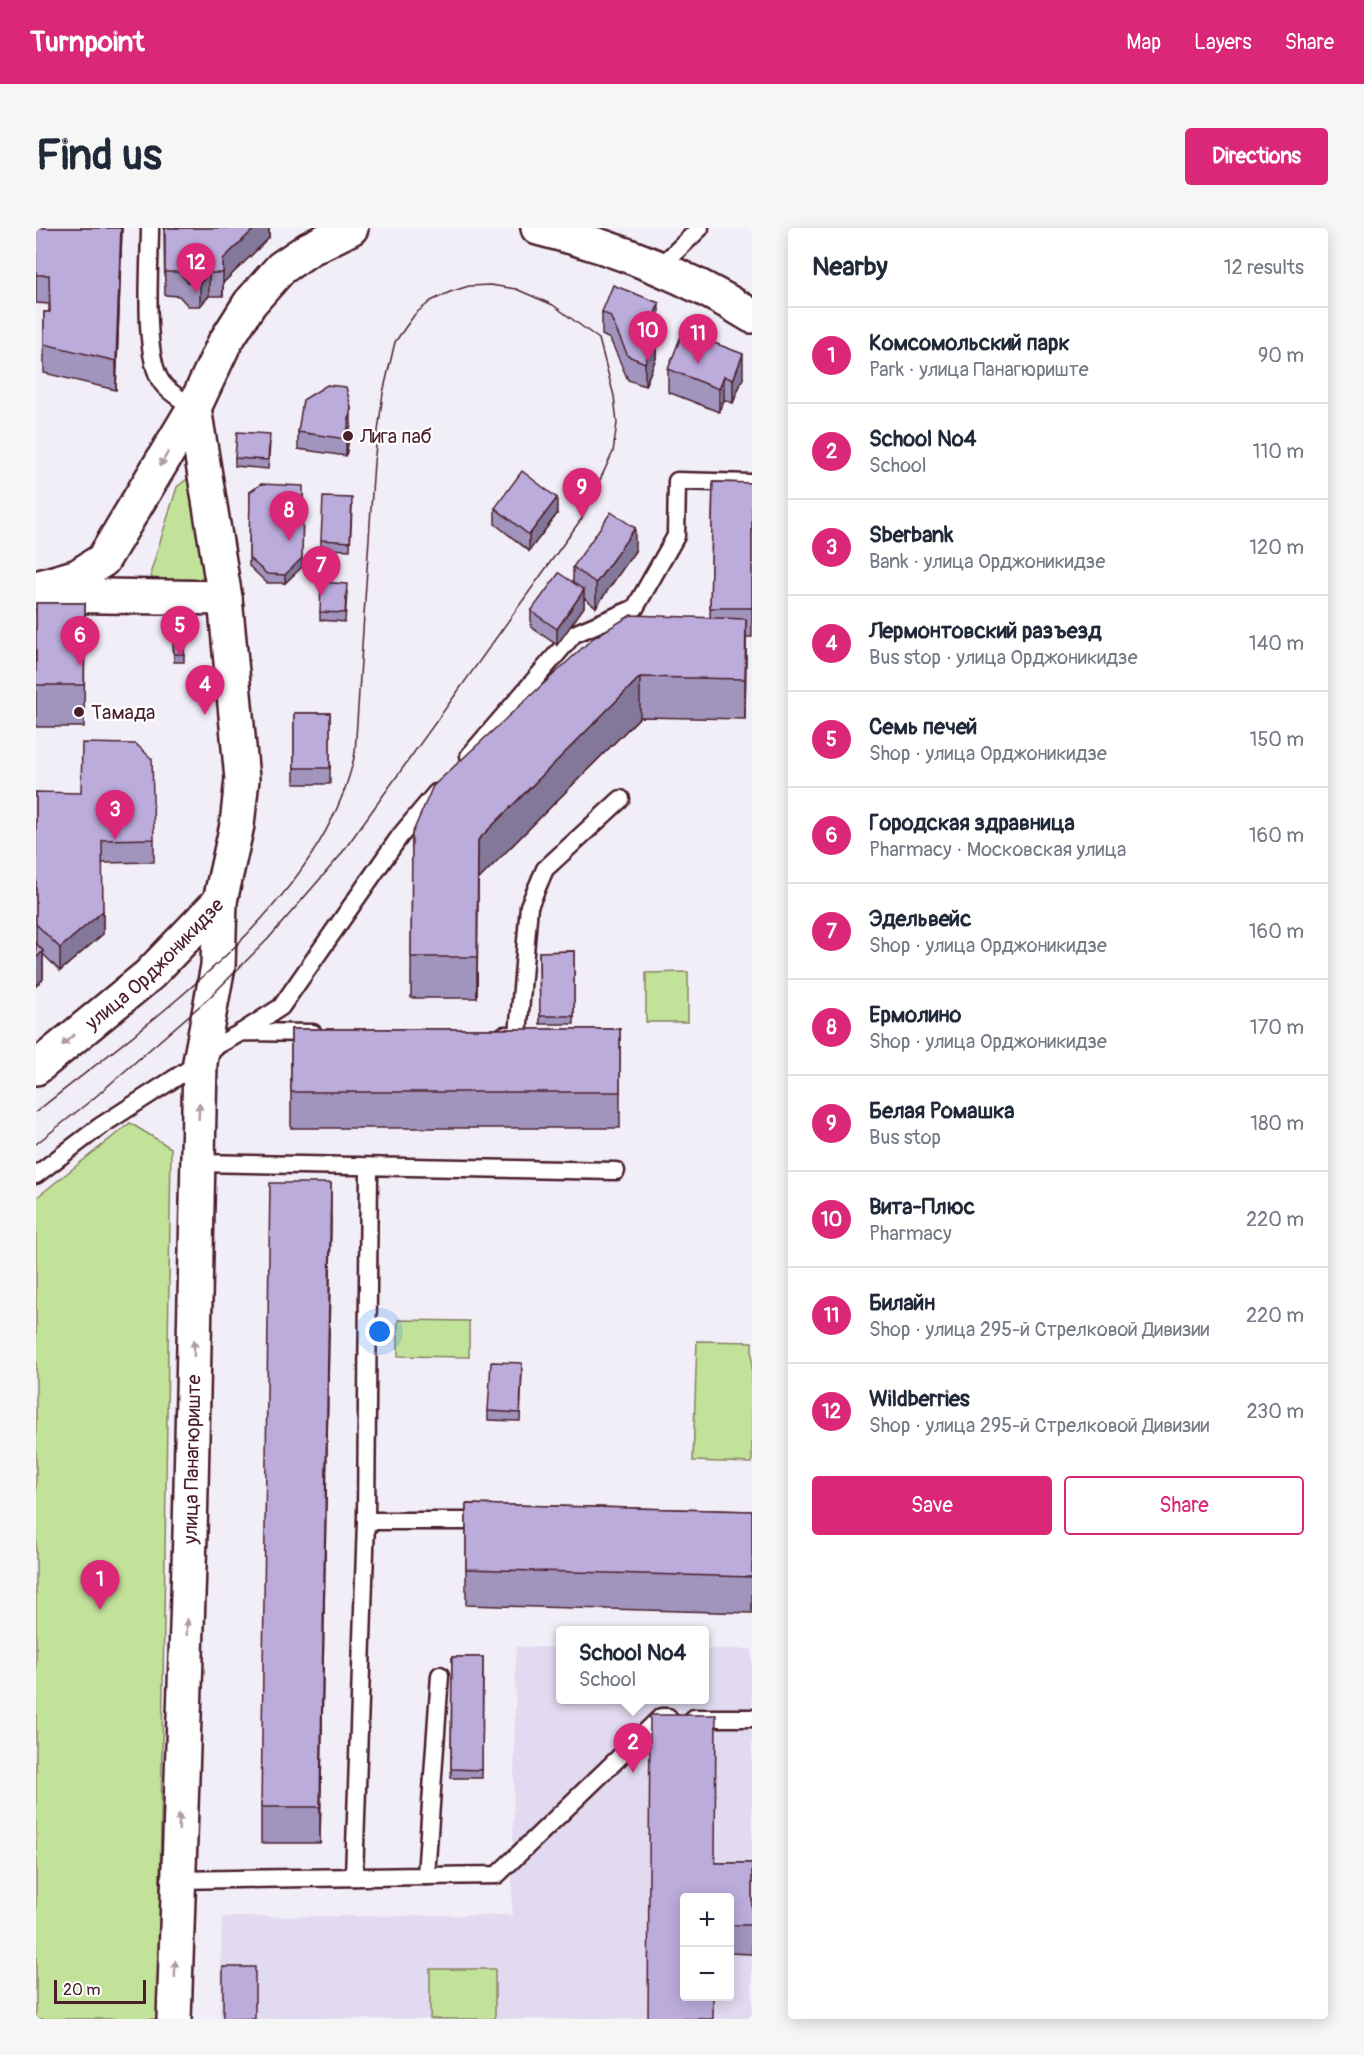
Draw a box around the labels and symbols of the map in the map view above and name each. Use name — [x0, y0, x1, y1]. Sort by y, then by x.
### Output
pin: 12 — [176, 244, 216, 293]
pin: 10 — [628, 312, 668, 361]
pin: 11 — [678, 314, 718, 364]
place label: Лига паб — [359, 424, 432, 449]
marker: Лига паб — [341, 429, 355, 443]
one-way arrow — [159, 451, 170, 467]
pin: 9 — [562, 468, 602, 518]
pin: 8 — [270, 492, 308, 541]
pin: 7 — [302, 546, 340, 596]
pin: 5 — [160, 606, 200, 656]
pin: 6 — [60, 616, 99, 666]
pin: 4 — [186, 666, 224, 715]
place label: Тамада — [91, 700, 155, 725]
marker: Тамада — [72, 705, 86, 719]
pin: 3 — [96, 790, 134, 840]
street label: улица Орджоникидзе — [80, 893, 229, 1036]
one-way arrow — [60, 1033, 76, 1046]
one-way arrow — [194, 1102, 203, 1121]
your location — [365, 1317, 394, 1346]
one-way arrow — [189, 1339, 199, 1358]
street label: улица Панагюриште — [178, 1374, 206, 1546]
pin: 1 — [80, 1560, 120, 1610]
one-way arrow — [182, 1617, 191, 1636]
pin: 2 — [614, 1724, 652, 1773]
one-way arrow — [175, 1812, 184, 1831]
one-way arrow — [170, 1960, 180, 1979]
scale bar — [54, 1977, 146, 2004]

